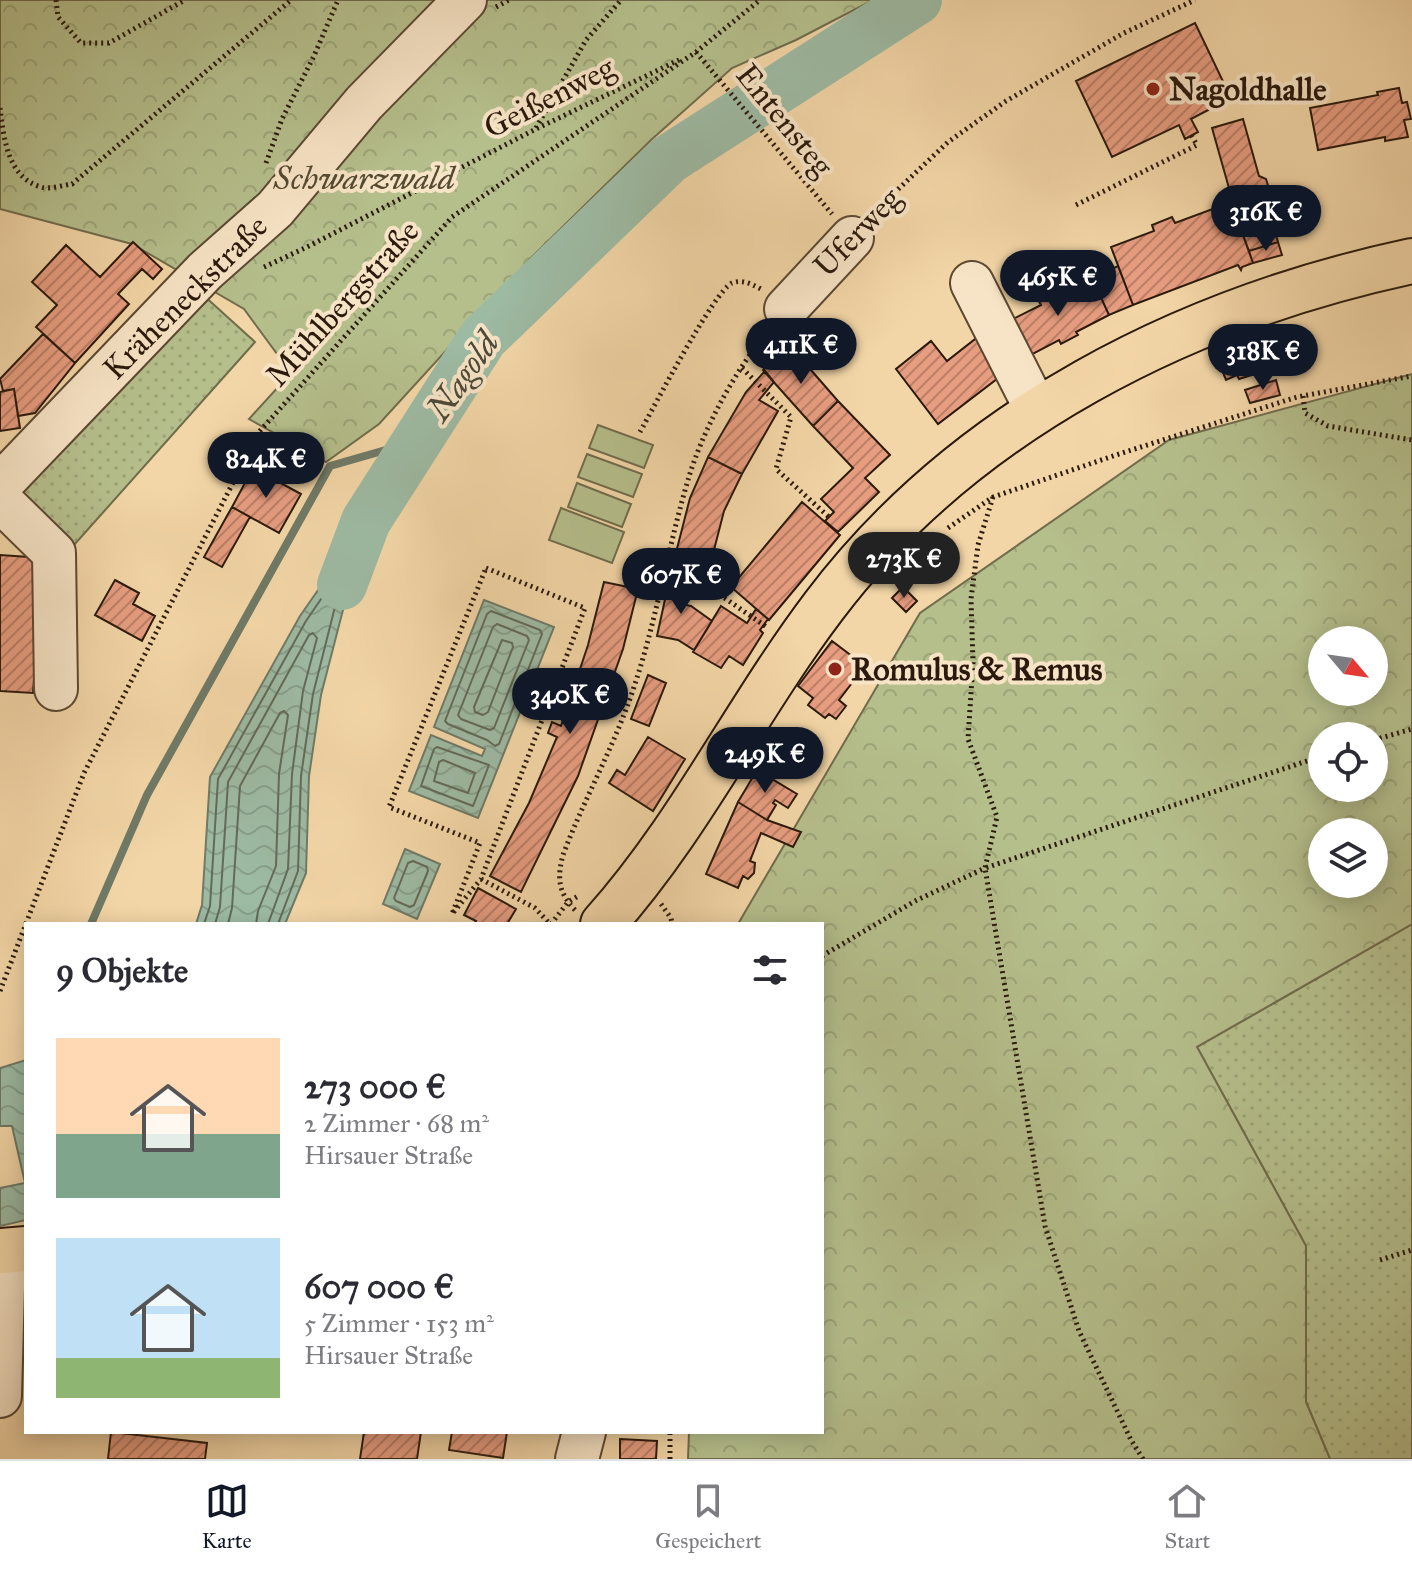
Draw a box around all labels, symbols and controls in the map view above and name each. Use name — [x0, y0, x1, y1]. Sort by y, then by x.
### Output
street label: Geißenweg — [477, 47, 622, 147]
street label: Entensteg — [728, 56, 842, 185]
place label: Nagoldhalle — [1169, 70, 1327, 109]
marker: Nagoldhalle — [1144, 80, 1162, 98]
park label: Schwarzwald — [272, 159, 457, 198]
street label: Uferweg — [805, 179, 910, 285]
pin: 316K € — [1201, 185, 1331, 253]
text: 316K € — [1229, 195, 1303, 227]
street label: Kräheneckstraße — [95, 207, 276, 388]
street label: Mühlbergstraße — [258, 212, 427, 395]
pin: 465K € — [993, 250, 1123, 318]
text: 465K € — [1018, 260, 1098, 292]
pin: 411K € — [736, 318, 866, 386]
water label: Nagold — [416, 322, 509, 430]
pin: 318K € — [1198, 324, 1328, 392]
text: 411K € — [764, 328, 838, 360]
text: 318K € — [1226, 334, 1300, 366]
pin: 824K € — [201, 432, 331, 500]
text: 824K € — [226, 442, 306, 474]
pin: 273K € — [839, 532, 969, 600]
text: 273K € — [866, 542, 942, 574]
pin: 607K € — [616, 548, 746, 616]
text: 607K € — [640, 558, 722, 590]
north arrow — [1308, 626, 1388, 706]
map controls — [1308, 626, 1388, 898]
place label: Romulus & Remus — [851, 650, 1103, 689]
marker: Romulus & Remus — [826, 660, 844, 678]
pin: 340K € — [505, 668, 635, 736]
text: 340K € — [530, 678, 610, 710]
button: locate — [1308, 722, 1388, 802]
pin: 249K € — [700, 727, 830, 795]
text: 249K € — [724, 737, 806, 769]
button: layers — [1308, 818, 1388, 898]
icon: filters — [748, 948, 792, 992]
text: 9 Objekte — [56, 950, 188, 991]
text: 273 000 € — [304, 1066, 446, 1107]
icon: home — [120, 1070, 216, 1166]
text: 2 Zimmer · 68 m² — [304, 1107, 489, 1139]
text: Hirsauer Straße — [304, 1139, 473, 1171]
text: 607 000 € — [304, 1266, 454, 1307]
icon: home — [120, 1270, 216, 1366]
text: 5 Zimmer · 153 m² — [304, 1307, 494, 1339]
text: Hirsauer Straße — [304, 1339, 473, 1371]
tab: Karte — [202, 1479, 252, 1554]
tab: Gespeichert — [655, 1479, 761, 1554]
tab: Start — [1165, 1479, 1210, 1554]

